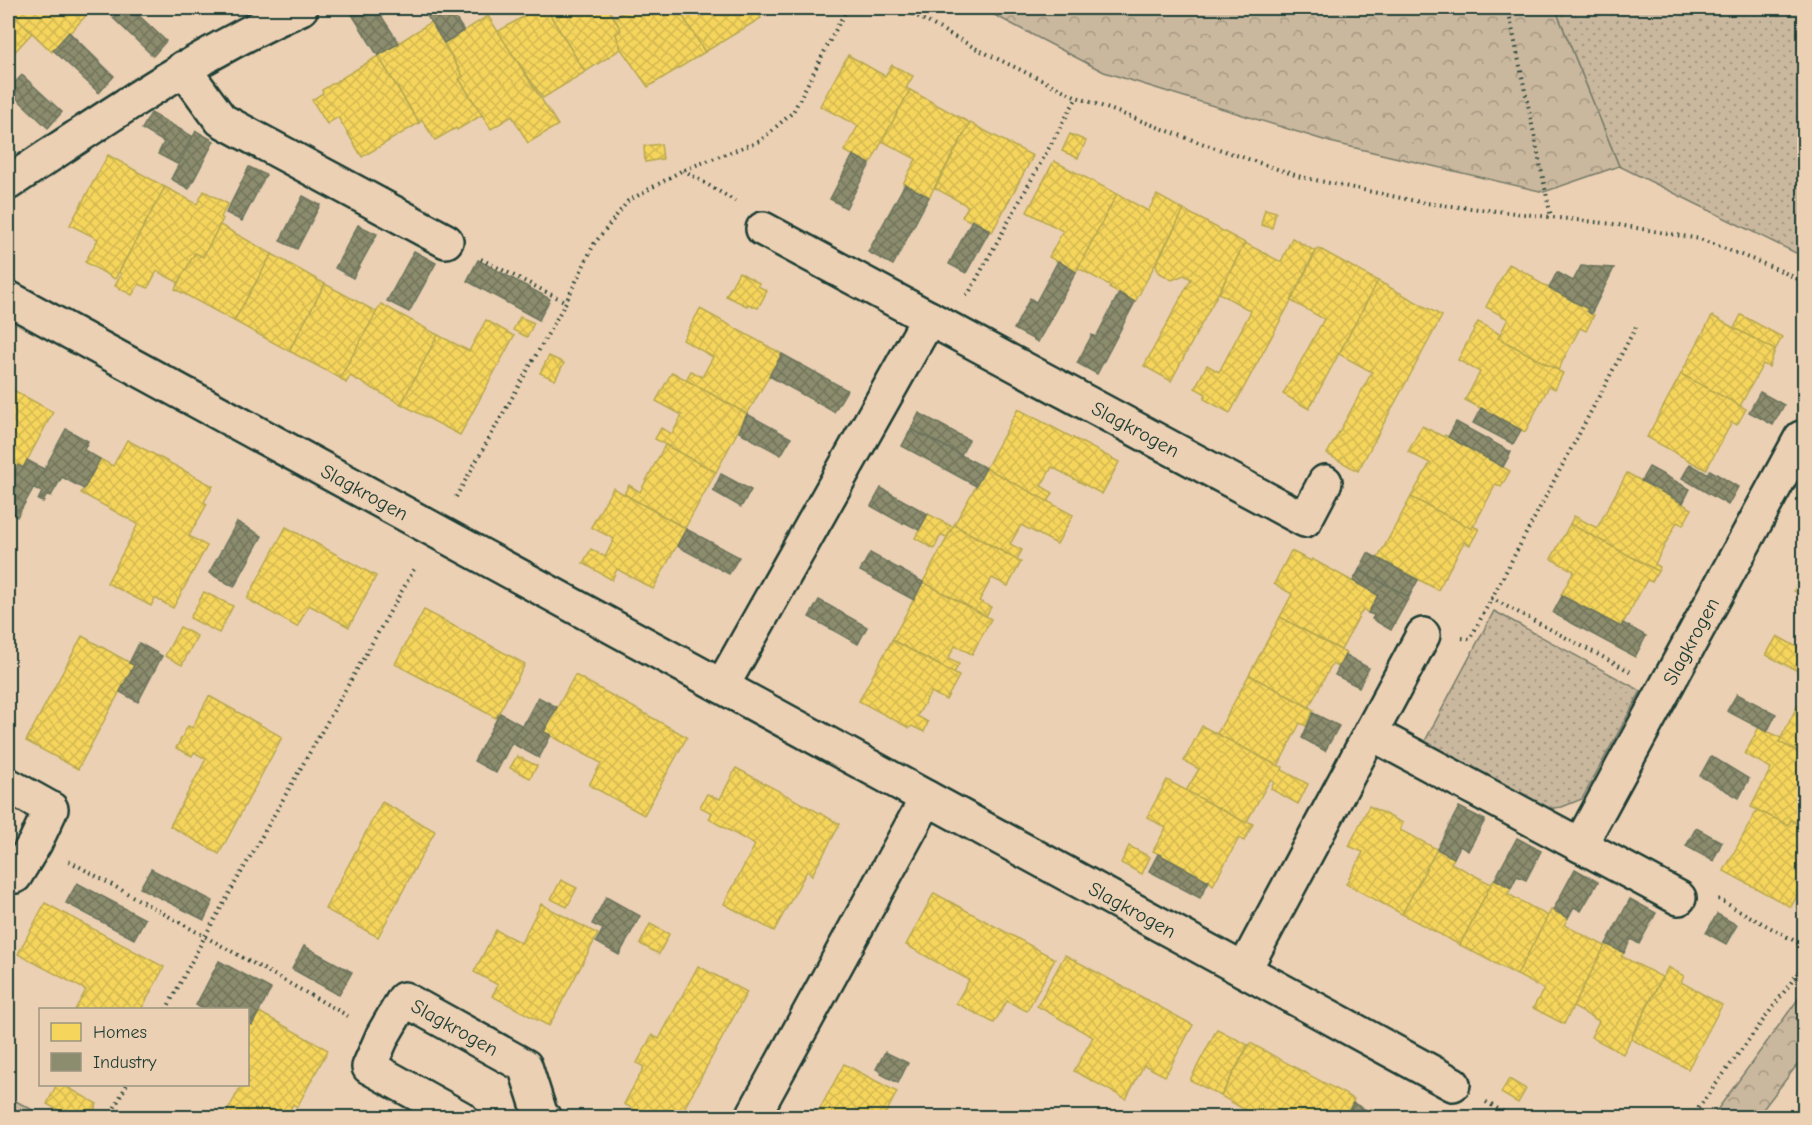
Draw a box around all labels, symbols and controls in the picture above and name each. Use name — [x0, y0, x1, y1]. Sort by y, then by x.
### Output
street label: Slagkrogen — [1088, 397, 1183, 462]
street label: Slagkrogen — [317, 459, 412, 525]
street label: Slagkrogen — [1658, 594, 1724, 689]
street label: Slagkrogen — [1085, 877, 1180, 943]
street label: Slagkrogen — [407, 994, 502, 1061]
legend — [39, 1008, 249, 1086]
text: Homes — [93, 1022, 147, 1043]
text: Industry — [93, 1052, 158, 1073]

